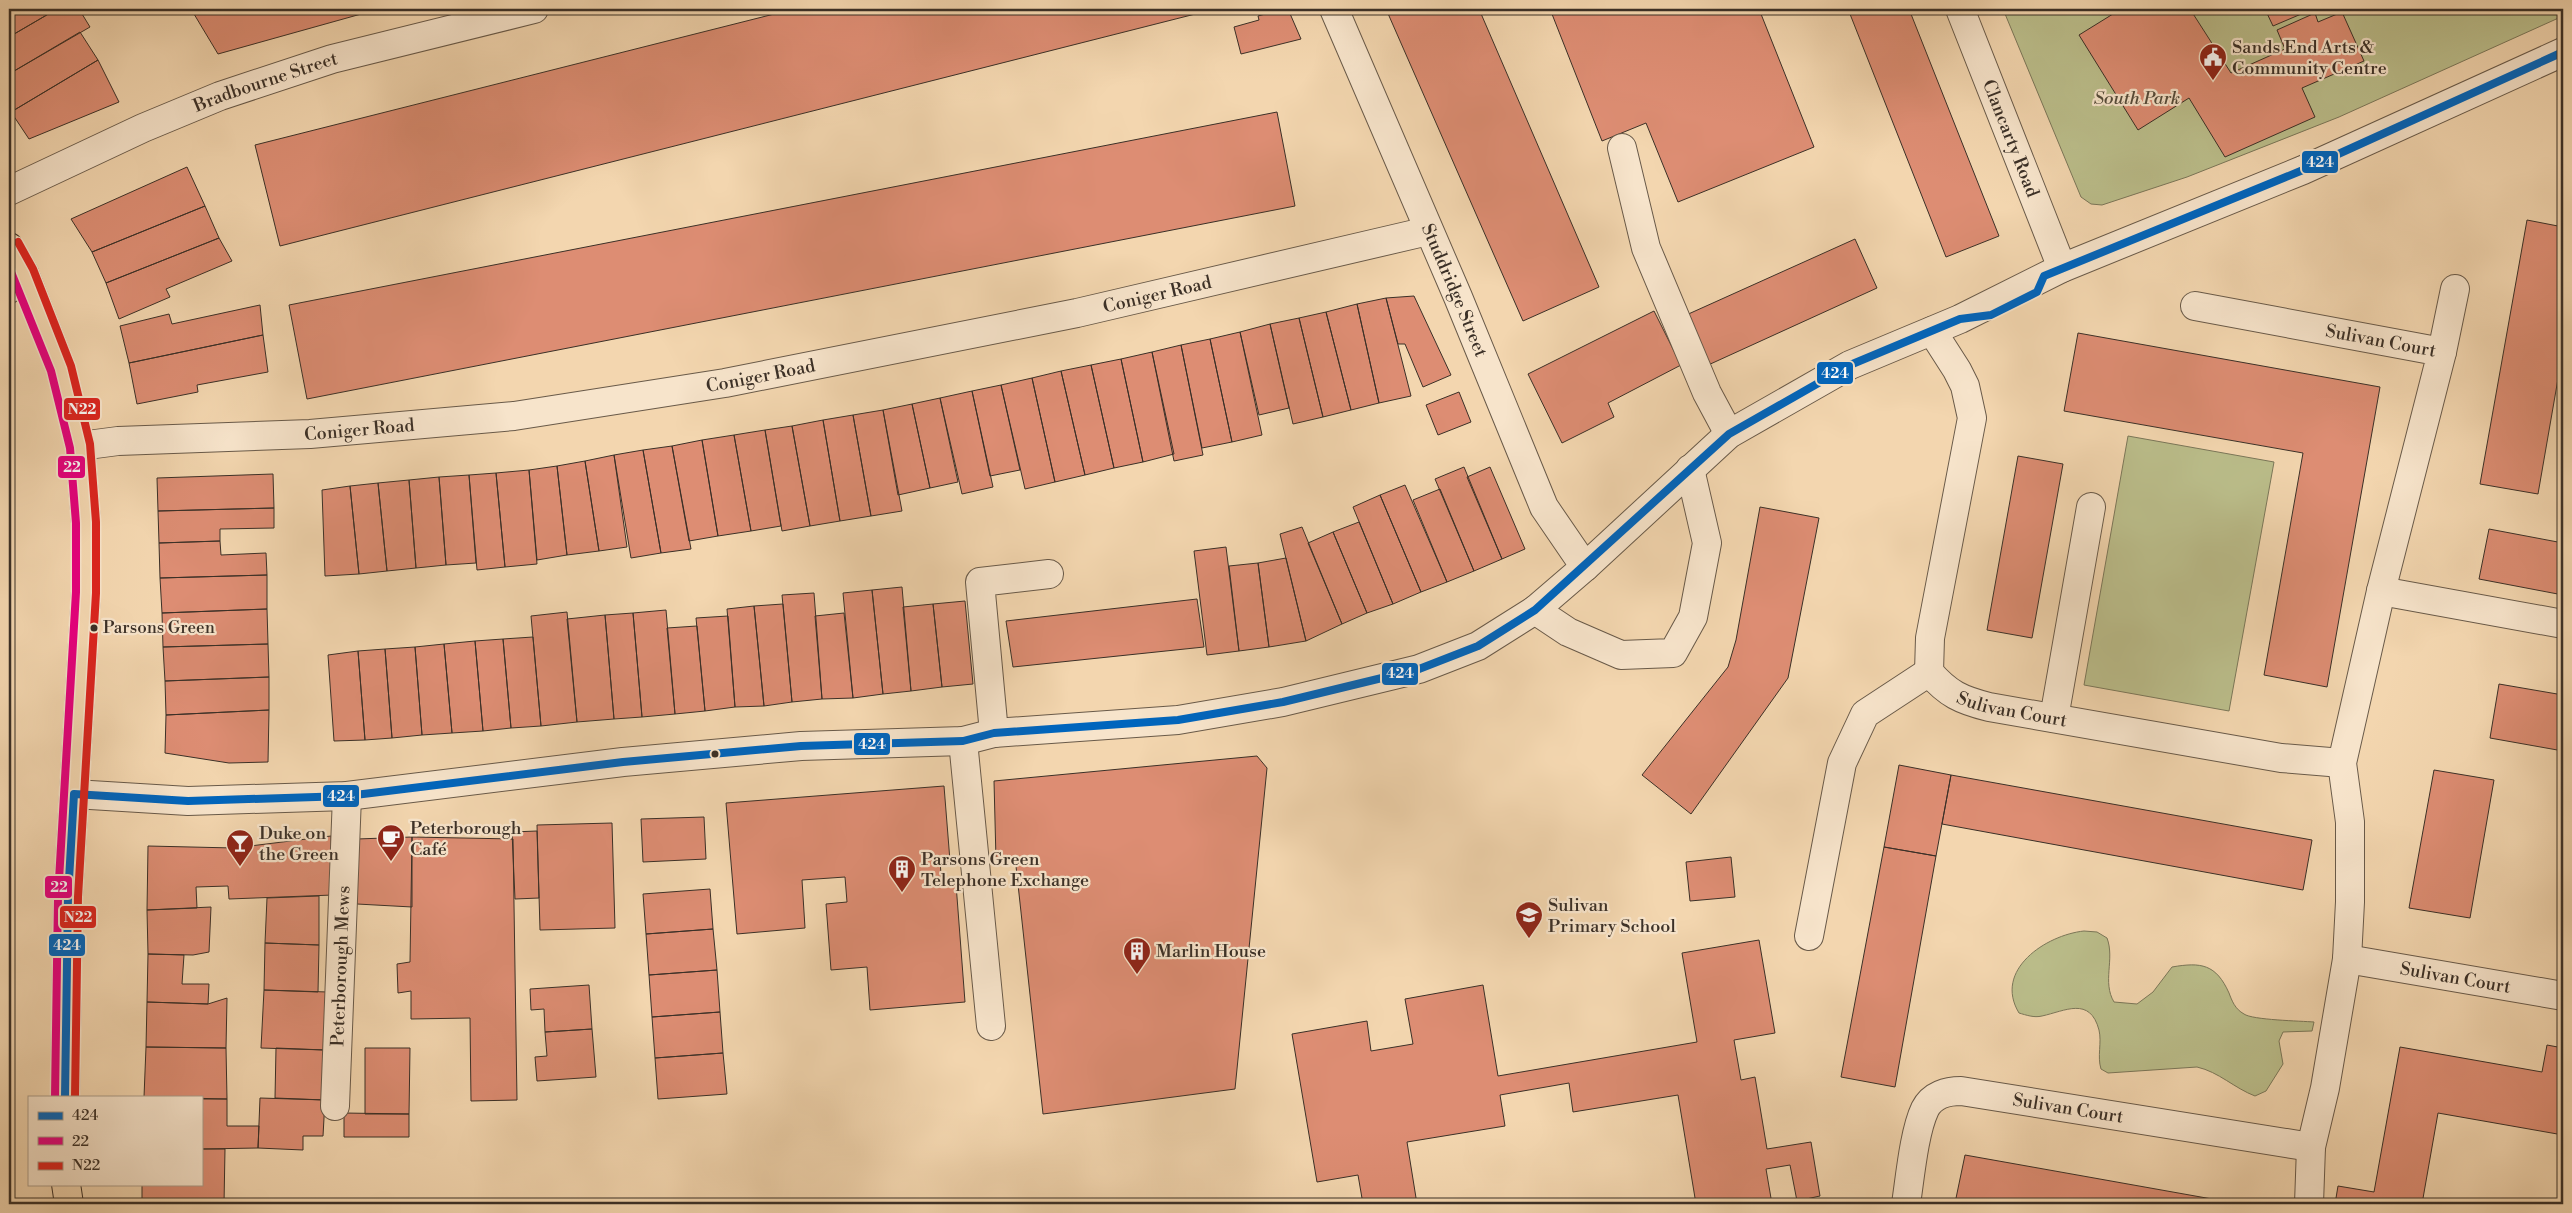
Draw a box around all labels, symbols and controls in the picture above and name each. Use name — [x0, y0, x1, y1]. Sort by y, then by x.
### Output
place label: Sands End Arts & Community Centre — [2232, 36, 2387, 80]
public building icon: Sands End Arts & Community Centre — [2198, 42, 2228, 81]
street label: Bradbourne Street — [189, 46, 340, 118]
street label: Clancarty Road — [1977, 76, 2045, 201]
park label: South Park — [2094, 87, 2180, 110]
line badge: 424 — [2301, 150, 2339, 174]
text: 424 — [2306, 154, 2334, 172]
street label: Studdridge Street — [1416, 220, 1493, 361]
street label: Coniger Road — [1101, 270, 1214, 318]
street label: Sulivan Court — [2324, 319, 2438, 362]
street label: Coniger Road — [704, 354, 818, 397]
line badge: 424 — [1816, 361, 1854, 385]
text: 424 — [1821, 365, 1849, 383]
line badge: N22 — [63, 397, 101, 421]
text: N22 — [68, 401, 97, 419]
street label: Coniger Road — [303, 413, 416, 446]
line badge: 22 — [57, 455, 86, 479]
text: 22 — [63, 459, 81, 477]
place label: Parsons Green — [103, 617, 215, 639]
marker: Parsons Green — [89, 623, 99, 633]
line badge: 424 — [1381, 662, 1419, 686]
text: 424 — [1386, 665, 1414, 683]
street label: Sulivan Court — [1953, 686, 2069, 732]
line badge: 424 — [853, 732, 891, 756]
text: 424 — [858, 736, 886, 754]
unlabelled marker — [710, 749, 720, 759]
line badge: 424 — [322, 784, 360, 808]
text: 424 — [327, 788, 355, 806]
place label: Peterborough Café — [410, 817, 522, 861]
place label: Duke on the Green — [259, 822, 339, 866]
cafe icon: Peterborough Café — [376, 823, 406, 862]
bar icon: Duke on the Green — [225, 828, 255, 867]
place label: Parsons Green Telephone Exchange — [921, 848, 1089, 892]
building icon: Parsons Green Telephone Exchange — [887, 854, 917, 893]
line badge: 22 — [44, 875, 73, 899]
text: 22 — [50, 879, 68, 897]
street label: Peterborough Mews — [326, 885, 355, 1047]
place label: Sulivan Primary School — [1548, 894, 1676, 938]
school or university icon: Sulivan Primary School — [1514, 900, 1544, 939]
line badge: N22 — [59, 905, 97, 929]
text: N22 — [64, 909, 93, 927]
line badge: 424 — [48, 933, 86, 957]
building icon: Marlin House — [1122, 936, 1152, 975]
text: 424 — [53, 937, 81, 955]
place label: Marlin House — [1156, 940, 1266, 963]
street label: Sulivan Court — [2398, 957, 2513, 998]
street label: Sulivan Court — [2011, 1088, 2126, 1128]
legend — [28, 1096, 202, 1186]
text: 424 — [72, 1106, 99, 1125]
text: 22 — [72, 1132, 89, 1151]
text: N22 — [72, 1156, 100, 1175]

